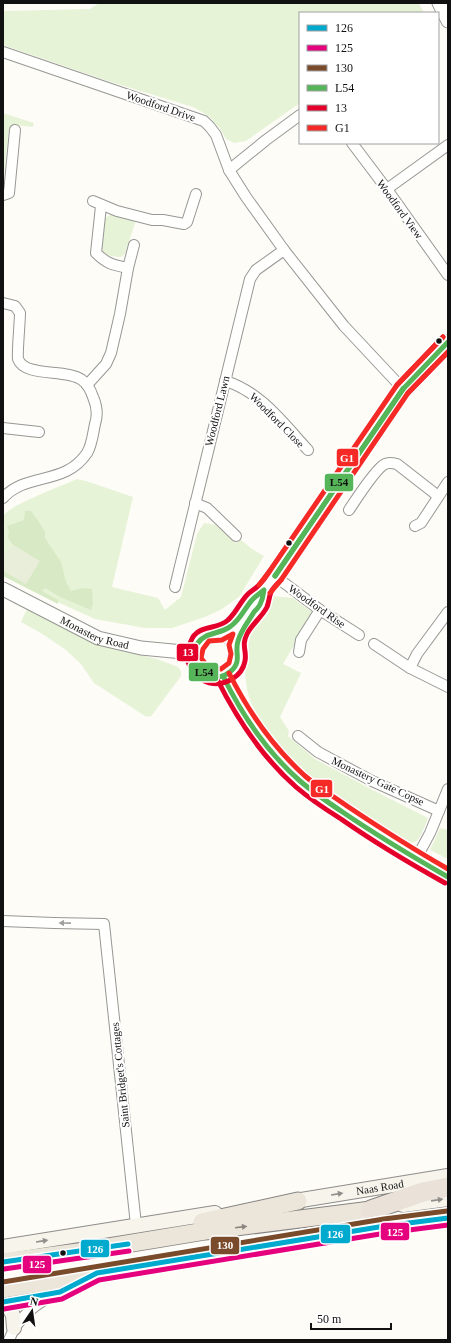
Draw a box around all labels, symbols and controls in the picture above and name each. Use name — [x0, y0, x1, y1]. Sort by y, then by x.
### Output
legend — [299, 12, 439, 144]
text: 126 — [335, 21, 353, 35]
text: 125 — [335, 41, 353, 55]
text: 130 — [335, 61, 353, 75]
text: L54 — [335, 81, 354, 95]
street label: Woodford Drive — [125, 89, 197, 123]
text: 13 — [335, 101, 347, 115]
text: G1 — [335, 121, 350, 135]
street label: Woodford View — [375, 177, 425, 241]
unlabelled marker — [434, 336, 444, 346]
street label: Woodford Lawn — [202, 374, 232, 447]
street label: Woodford Close — [247, 390, 307, 450]
line badge: G1 — [336, 448, 359, 467]
text: G1 — [340, 452, 354, 464]
line badge: L54 — [324, 473, 354, 492]
text: L54 — [330, 476, 349, 488]
unlabelled marker — [284, 538, 294, 548]
street label: Woodford Rise — [286, 582, 348, 630]
street label: Monastery Road — [58, 614, 131, 651]
line badge: 13 — [176, 643, 199, 662]
text: 13 — [183, 646, 194, 658]
line badge: L54 — [188, 662, 219, 682]
text: L54 — [195, 666, 214, 678]
street label: Monastery Gate Copse — [330, 754, 426, 808]
line badge: G1 — [310, 779, 333, 798]
text: G1 — [315, 783, 329, 795]
one-way arrow — [59, 920, 71, 927]
street label: Saint Bridget's Cottages — [108, 1022, 132, 1128]
street label: Naas Road — [355, 1177, 405, 1197]
one-way arrow — [330, 1191, 343, 1197]
one-way arrow — [431, 1197, 443, 1203]
line badge: 125 — [380, 1222, 410, 1241]
one-way arrow — [235, 1223, 247, 1230]
line badge: 126 — [320, 1224, 351, 1244]
text: 125 — [387, 1226, 404, 1238]
text: 126 — [327, 1228, 344, 1240]
line badge: 130 — [210, 1236, 240, 1255]
one-way arrow — [35, 1237, 48, 1243]
line badge: 126 — [80, 1239, 110, 1258]
text: 130 — [217, 1239, 234, 1251]
text: 126 — [87, 1243, 104, 1255]
unlabelled marker — [58, 1248, 68, 1258]
line badge: 125 — [22, 1255, 52, 1274]
text: 125 — [29, 1258, 46, 1270]
north arrow — [12, 1291, 52, 1331]
text: N — [29, 1295, 40, 1308]
scale bar — [311, 1305, 391, 1331]
text: 50 m — [317, 1312, 342, 1326]

